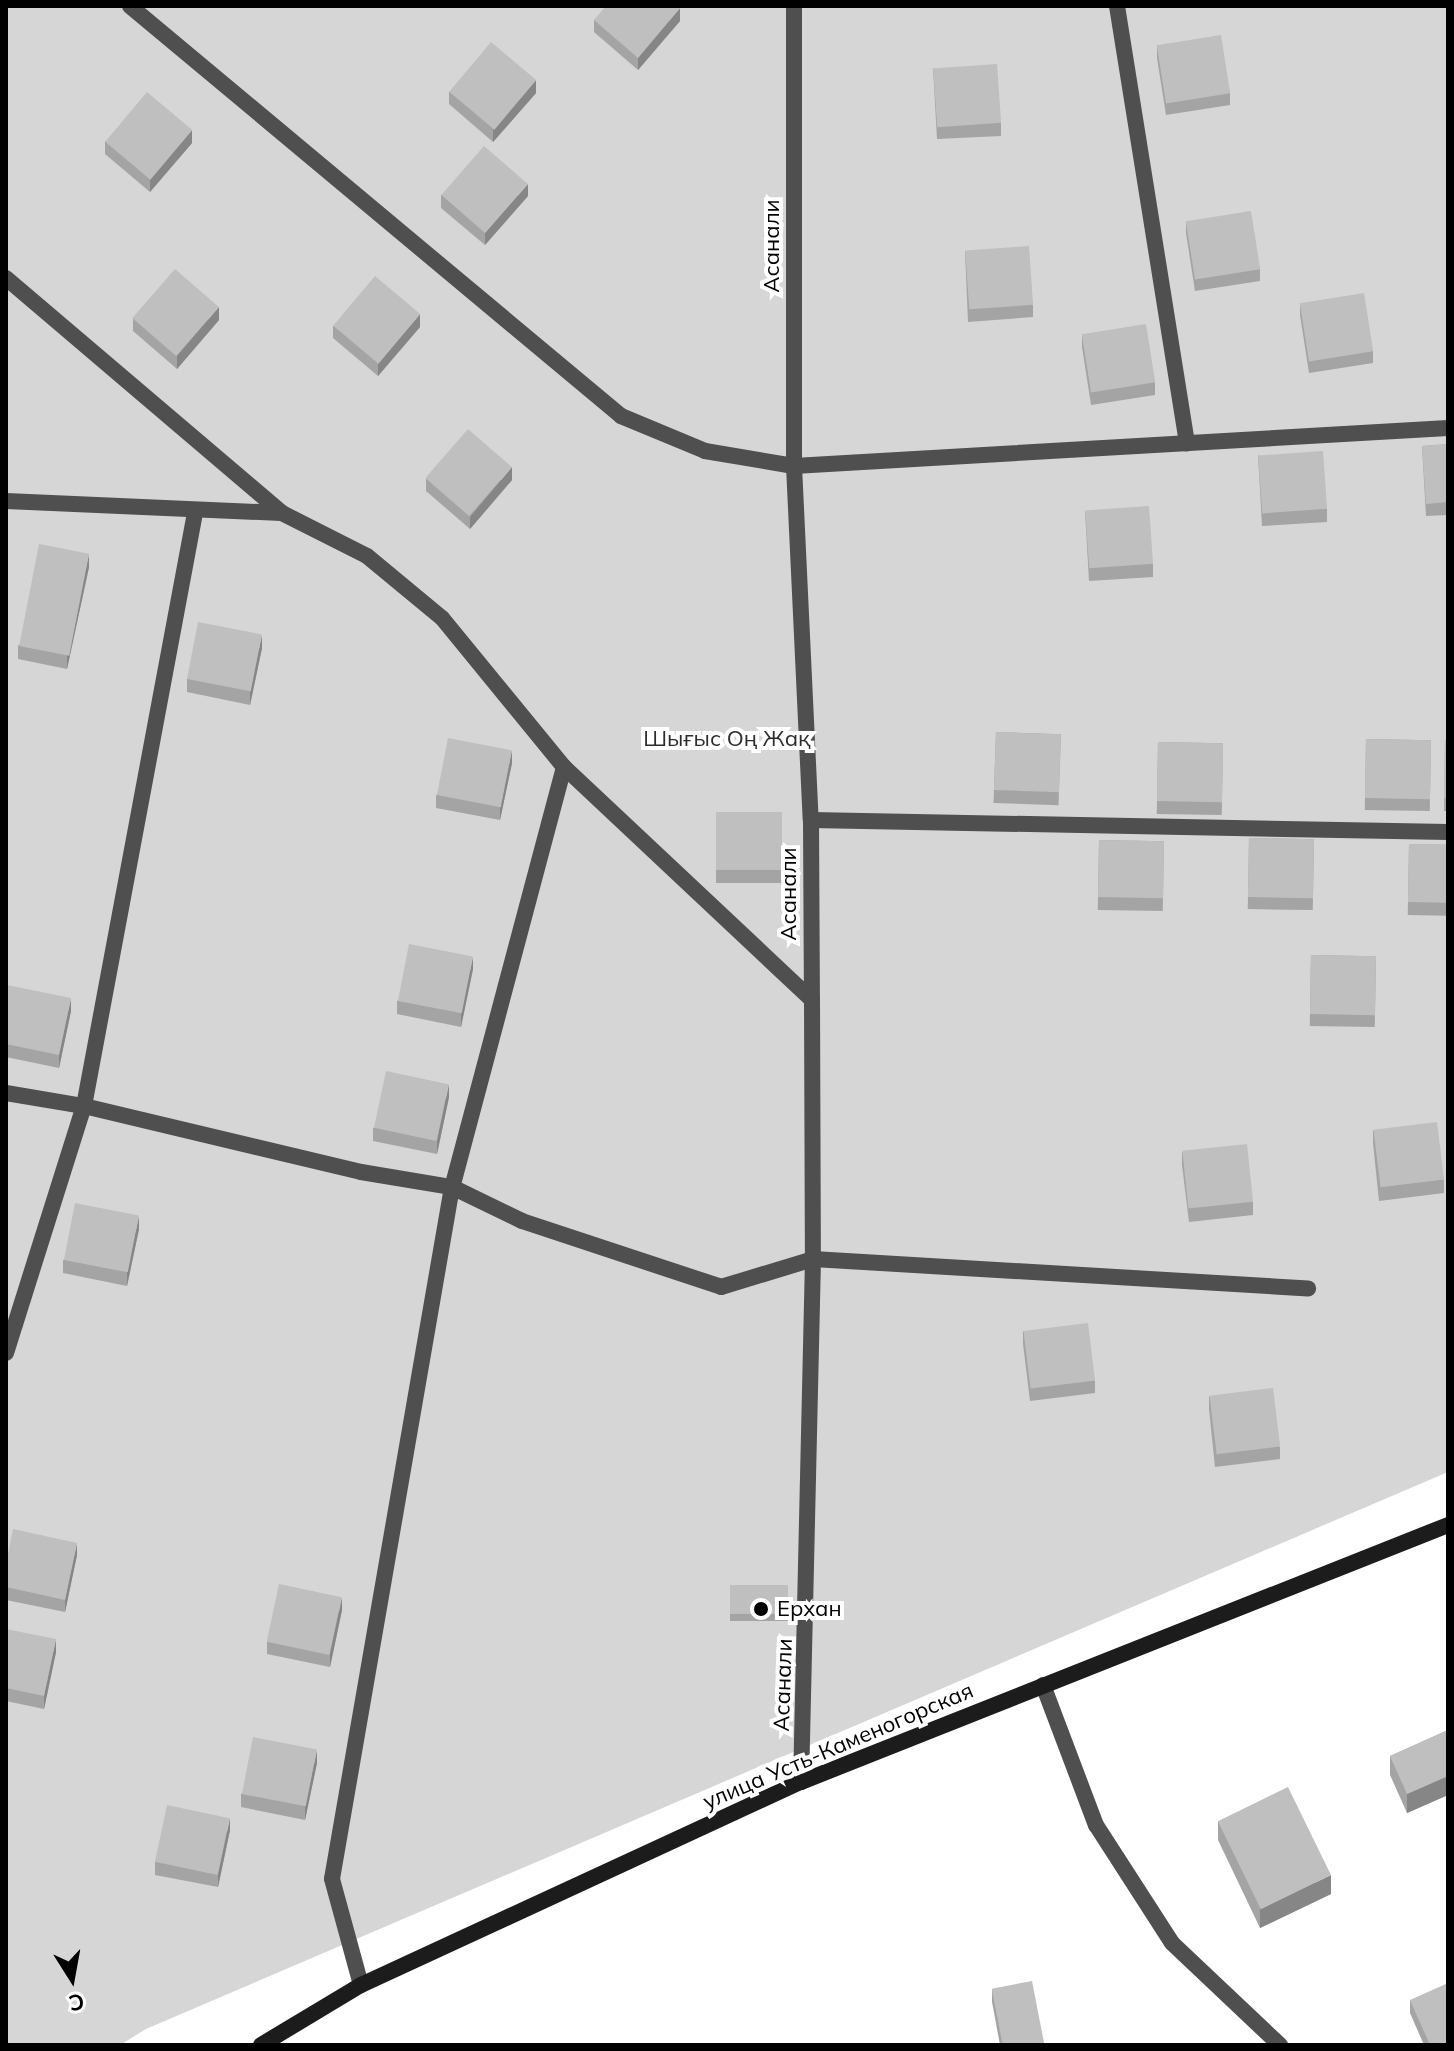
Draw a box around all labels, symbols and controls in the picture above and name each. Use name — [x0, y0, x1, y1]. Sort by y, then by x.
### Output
street label: Асанали — [759, 199, 785, 293]
park label: Шығыс Оң Жақ — [643, 726, 811, 752]
street label: Асанали — [776, 847, 802, 941]
place label: Ерхан — [777, 1596, 842, 1622]
marker: Ерхан — [752, 1600, 770, 1618]
street label: Асанали — [768, 1638, 798, 1732]
street label: улица Усть-Каменогорская — [699, 1677, 977, 1815]
north arrow — [32, 1939, 112, 2019]
text: С — [67, 1987, 87, 2018]

